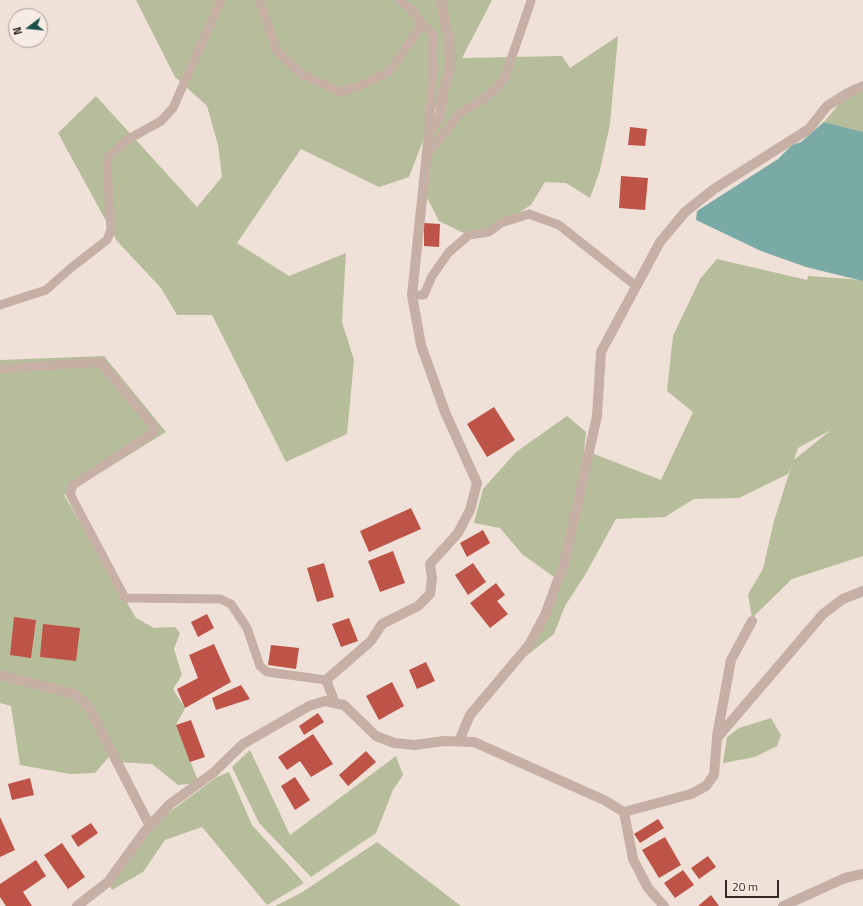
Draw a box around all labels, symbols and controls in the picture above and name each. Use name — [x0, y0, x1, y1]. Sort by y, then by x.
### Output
north arrow — [8, 8, 48, 48]
text: N — [9, 25, 26, 37]
scale bar — [727, 872, 781, 898]
text: 20 m — [732, 877, 758, 896]

